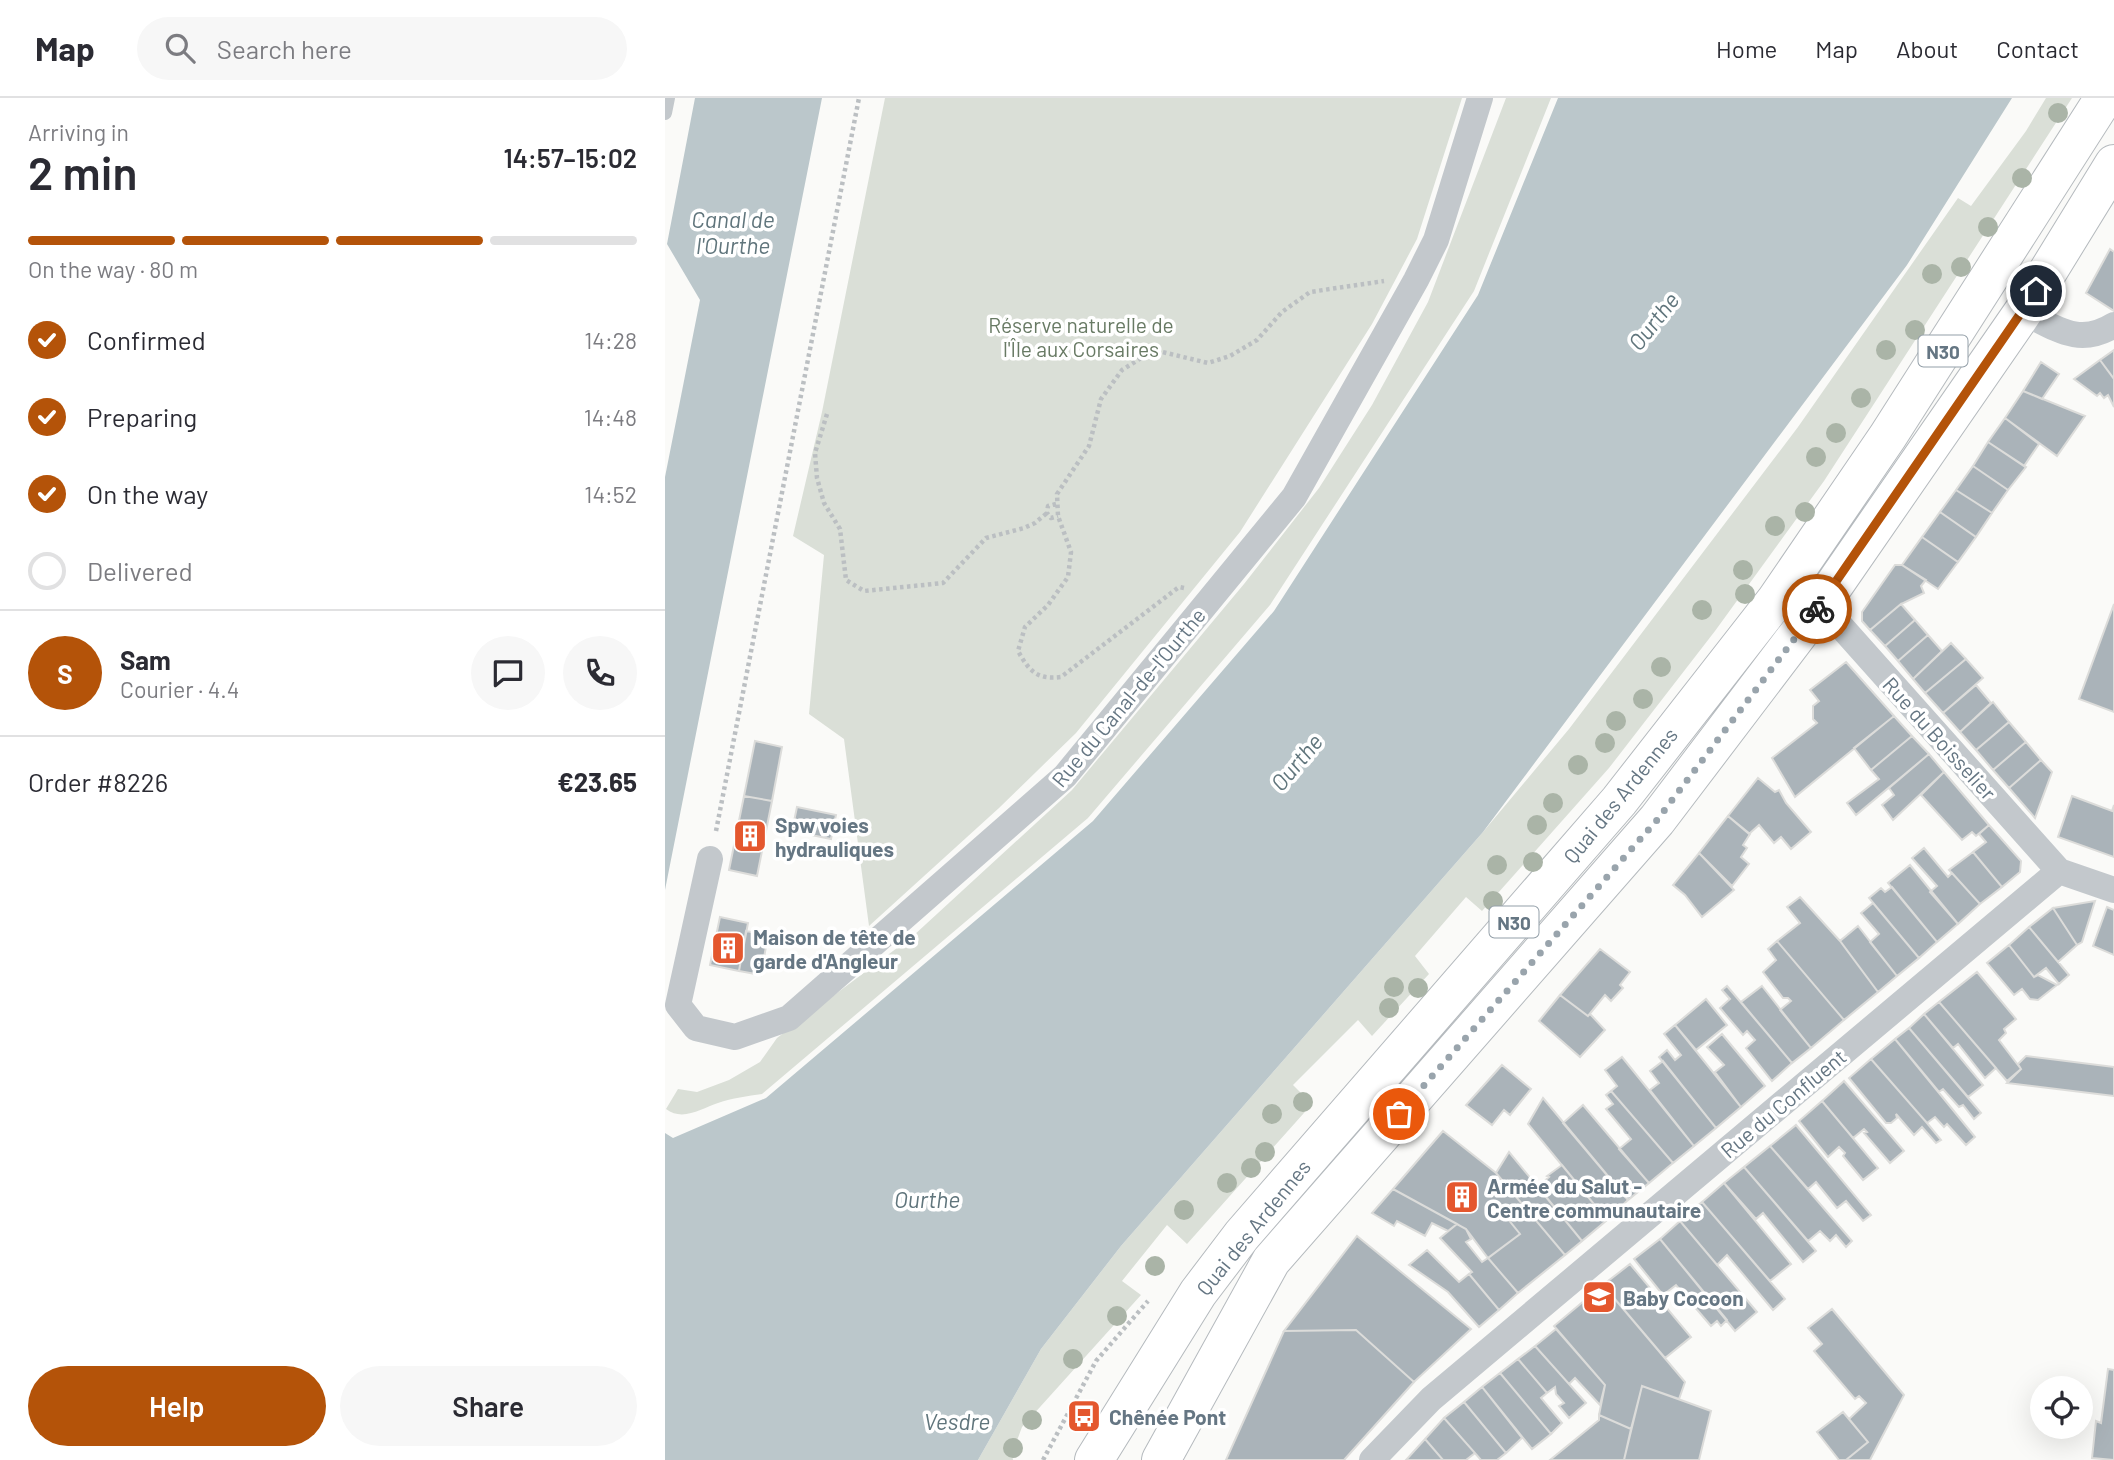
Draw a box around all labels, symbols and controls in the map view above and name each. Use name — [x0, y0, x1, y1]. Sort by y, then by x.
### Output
search box — [137, 17, 627, 80]
text: Map — [35, 28, 95, 68]
icon: search — [161, 29, 199, 67]
text: Search here — [217, 33, 352, 64]
text: Home — [1716, 34, 1777, 63]
text: Map — [1815, 34, 1858, 63]
text: About — [1896, 34, 1958, 63]
text: Contact — [1996, 34, 2079, 63]
text: Arriving in — [28, 118, 129, 146]
text: 14:57–15:02 — [503, 142, 637, 173]
text: 2 min — [28, 144, 137, 199]
water label: Canal de l'Ourthe — [691, 205, 775, 259]
text: On the way · 80 m — [28, 255, 198, 283]
pin — [2006, 261, 2066, 321]
icon: home — [2017, 272, 2055, 310]
water label: Ourthe — [1622, 286, 1684, 356]
park label: Réserve naturelle de l'Île aux Corsaires — [988, 312, 1174, 361]
icon: check — [28, 321, 66, 359]
text: Confirmed — [87, 324, 206, 355]
text: 14:28 — [584, 326, 637, 354]
road number: N30 — [1919, 336, 1967, 366]
icon: check — [28, 398, 66, 436]
text: Preparing — [87, 401, 197, 432]
text: 14:48 — [584, 403, 637, 431]
icon: check — [28, 475, 66, 513]
text: On the way — [87, 478, 208, 509]
text: 14:52 — [584, 480, 637, 508]
text: Delivered — [87, 555, 193, 586]
courier — [1782, 574, 1852, 644]
icon: bike — [1798, 590, 1836, 628]
street label: Rue du Canal-de-l'Ourthe — [1046, 603, 1210, 791]
button: chat — [471, 636, 545, 710]
button: phone — [563, 636, 637, 710]
text: Sam — [120, 644, 171, 675]
text: S — [57, 658, 73, 689]
street label: Rue du Boisselier — [1878, 671, 2002, 805]
text: Courier · 4.4 — [120, 675, 239, 703]
street label: Quai des Ardennes — [1558, 722, 1682, 868]
water label: Ourthe — [1264, 728, 1328, 796]
text: Order #8226 — [28, 766, 168, 797]
text: €23.65 — [557, 766, 637, 797]
place label: Spw voies hydrauliques — [775, 812, 894, 861]
building icon: Spw voies hydrauliques — [731, 817, 769, 855]
road number: N30 — [1489, 906, 1539, 937]
place label: Maison de tête de garde d'Angleur — [753, 924, 916, 973]
building icon: Maison de tête de garde d'Angleur — [709, 929, 747, 967]
street label: Rue du Confluent — [1715, 1043, 1851, 1163]
pin — [1369, 1084, 1429, 1144]
icon: bag — [1380, 1095, 1418, 1133]
street label: Quai des Ardennes — [1191, 1154, 1315, 1300]
place label: Armée du Salut - Centre communautaire — [1487, 1173, 1701, 1222]
building icon: Armée du Salut - Centre communautaire — [1443, 1178, 1481, 1216]
water label: Ourthe — [894, 1185, 960, 1213]
school or university icon: Baby Cocoon — [1580, 1278, 1618, 1316]
place label: Baby Cocoon — [1623, 1285, 1744, 1310]
button: Help — [28, 1366, 326, 1446]
button: Share — [340, 1366, 637, 1446]
map controls — [2030, 1376, 2093, 1439]
button: locate — [2030, 1376, 2093, 1439]
bus stop icon: Chênée Pont — [1065, 1397, 1103, 1435]
place label: Chênée Pont — [1109, 1404, 1226, 1429]
water label: Vesdre — [924, 1407, 990, 1435]

